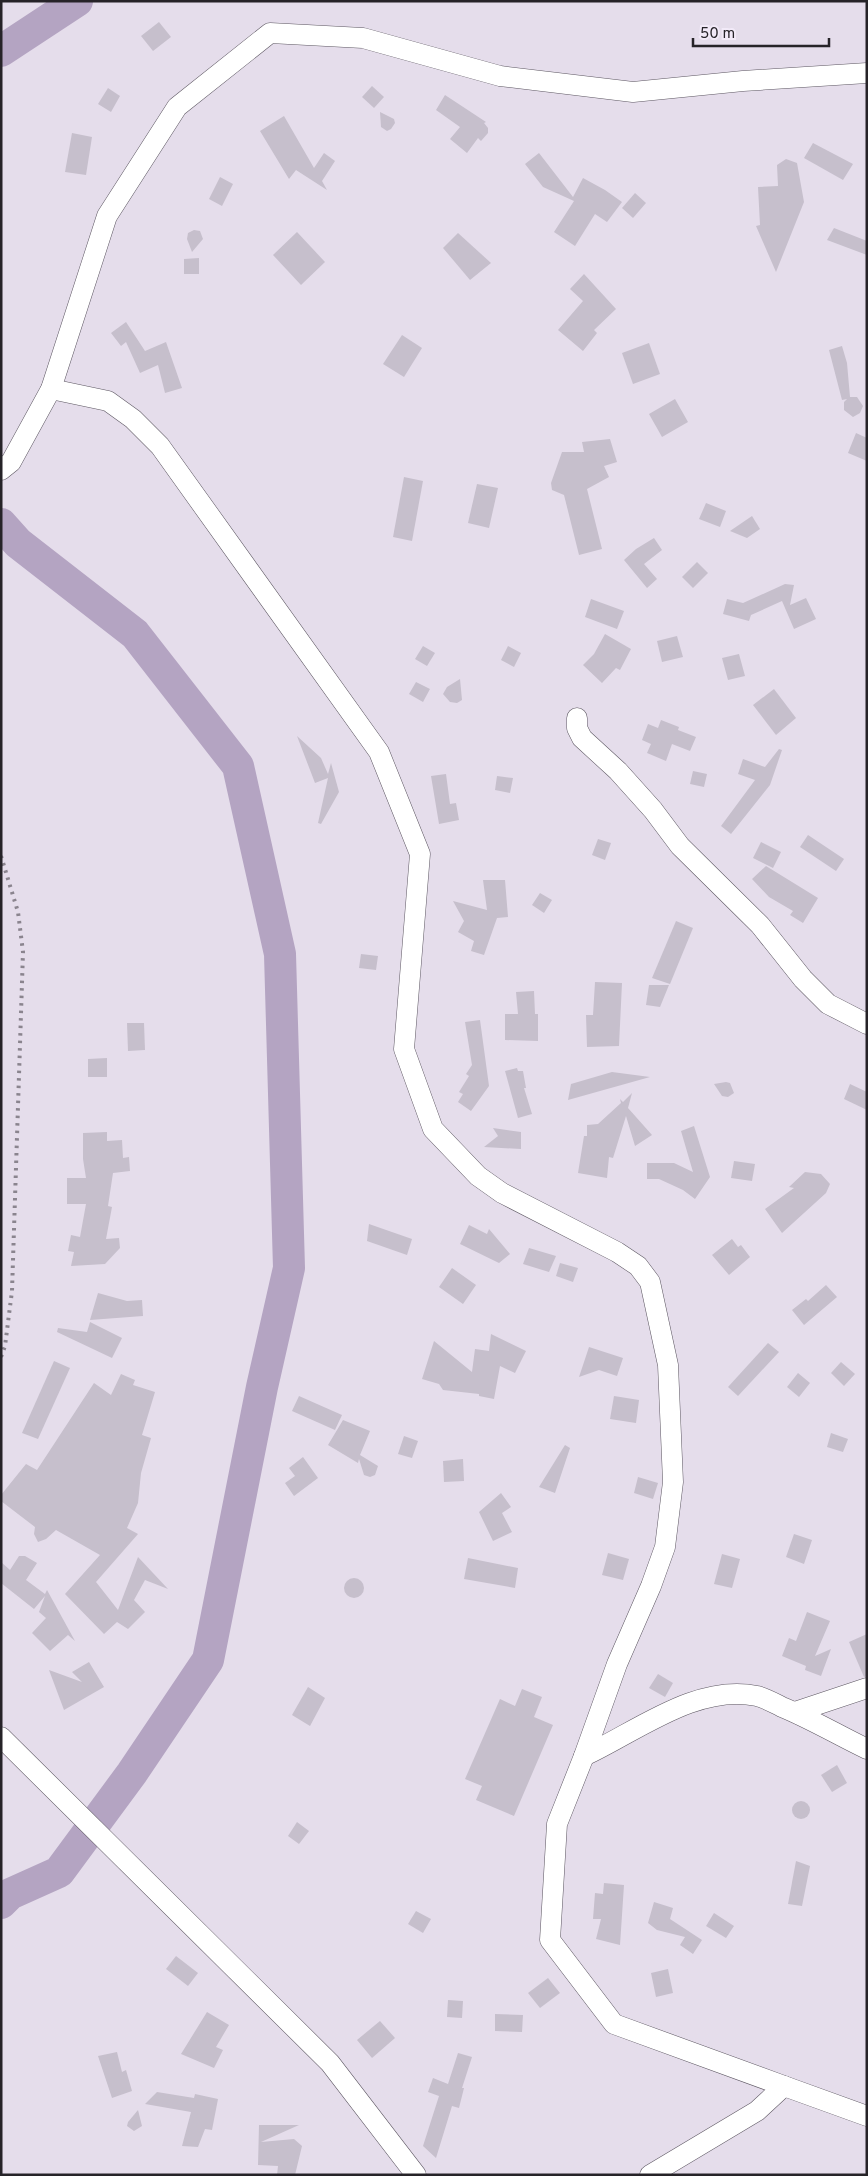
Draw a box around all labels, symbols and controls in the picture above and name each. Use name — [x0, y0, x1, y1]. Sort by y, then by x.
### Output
scale bar — [693, 15, 829, 47]
text: 50 m — [700, 25, 735, 44]

